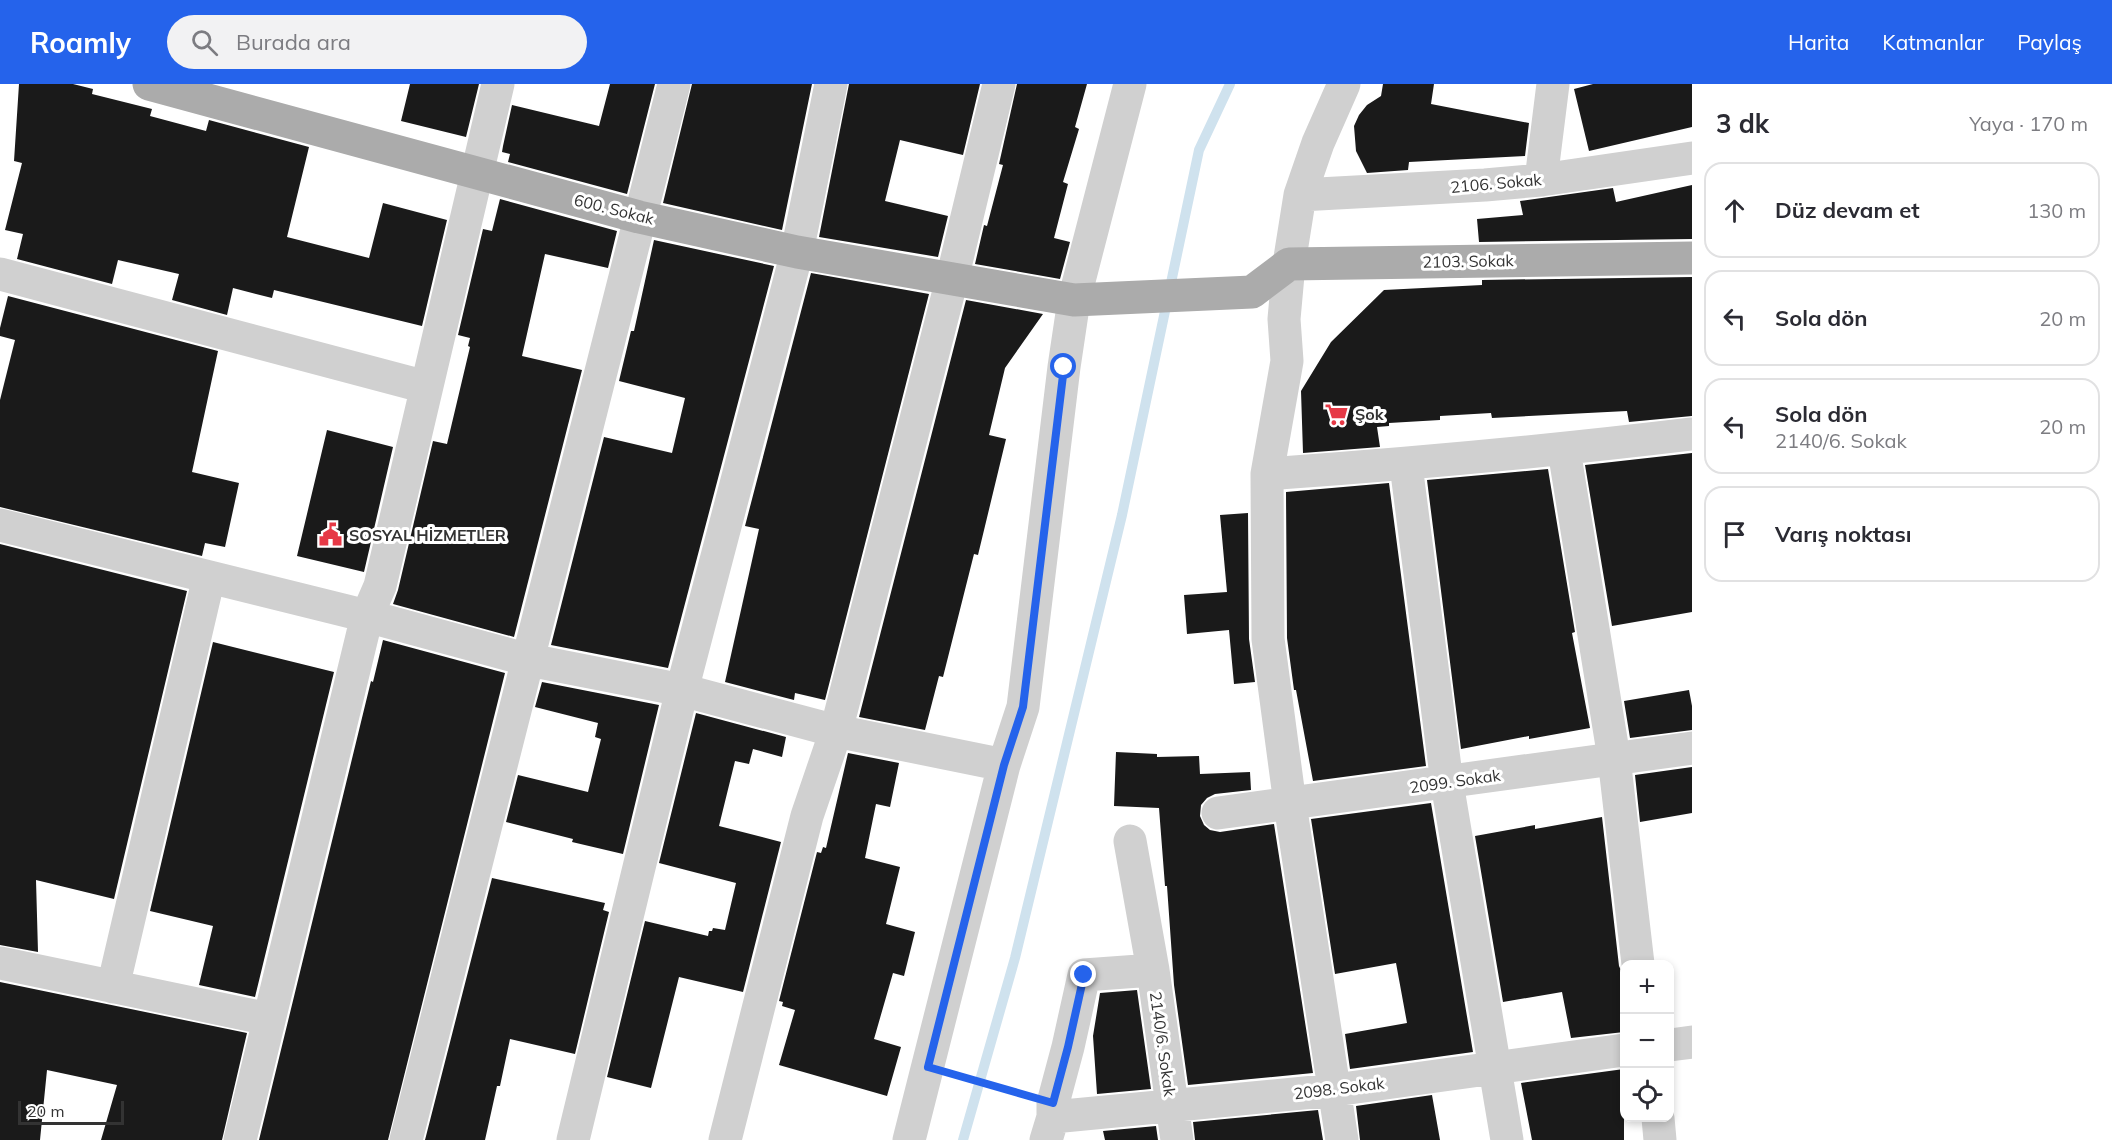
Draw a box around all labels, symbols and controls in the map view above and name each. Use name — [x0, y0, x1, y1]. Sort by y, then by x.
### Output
search box — [167, 15, 587, 69]
text: Roamly — [30, 25, 131, 60]
icon: search — [188, 26, 221, 59]
text: Burada ara — [236, 28, 351, 56]
text: Harita — [1788, 29, 1849, 55]
text: Katmanlar — [1882, 29, 1984, 55]
text: Paylaş — [2017, 29, 2082, 55]
text: 3 dk — [1716, 107, 1769, 140]
text: Yaya · 170 m — [1969, 111, 2088, 136]
street label: 2106. Sokak — [1450, 169, 1543, 197]
street label: 600. Sokak — [572, 189, 657, 229]
icon: ahead — [1718, 194, 1751, 227]
text: Düz devam et — [1775, 196, 1920, 224]
text: 130 m — [2027, 198, 2086, 223]
street label: 2103. Sokak — [1422, 250, 1515, 272]
icon: left — [1718, 302, 1751, 335]
text: Sola dön — [1775, 304, 1868, 332]
text: 20 m — [2039, 306, 2086, 331]
route start — [1050, 353, 1076, 379]
text: Sola dön — [1775, 400, 1868, 428]
supermarket icon: Şok — [1324, 401, 1350, 427]
place label: Şok — [1355, 404, 1385, 424]
icon: left — [1718, 410, 1751, 443]
text: 20 m — [2039, 414, 2086, 439]
text: 2140/6. Sokak — [1775, 428, 1907, 453]
icon: arrive — [1718, 518, 1751, 551]
text: Varış noktası — [1775, 520, 1911, 548]
public building icon: SOSYAL HİZMETLER — [318, 522, 344, 548]
place label: SOSYAL HİZMETLER — [349, 525, 506, 545]
street label: 2099. Sokak — [1408, 765, 1502, 797]
map controls — [1620, 960, 1674, 1122]
button: + — [1620, 960, 1674, 1014]
route end — [1070, 961, 1096, 987]
street label: 2140/6. Sokak — [1146, 990, 1180, 1098]
button: − — [1620, 1014, 1674, 1068]
button: locate — [1620, 1068, 1674, 1122]
street label: 2098. Sokak — [1292, 1072, 1386, 1103]
scale bar — [18, 1098, 124, 1126]
text: 20 m — [27, 1101, 64, 1121]

